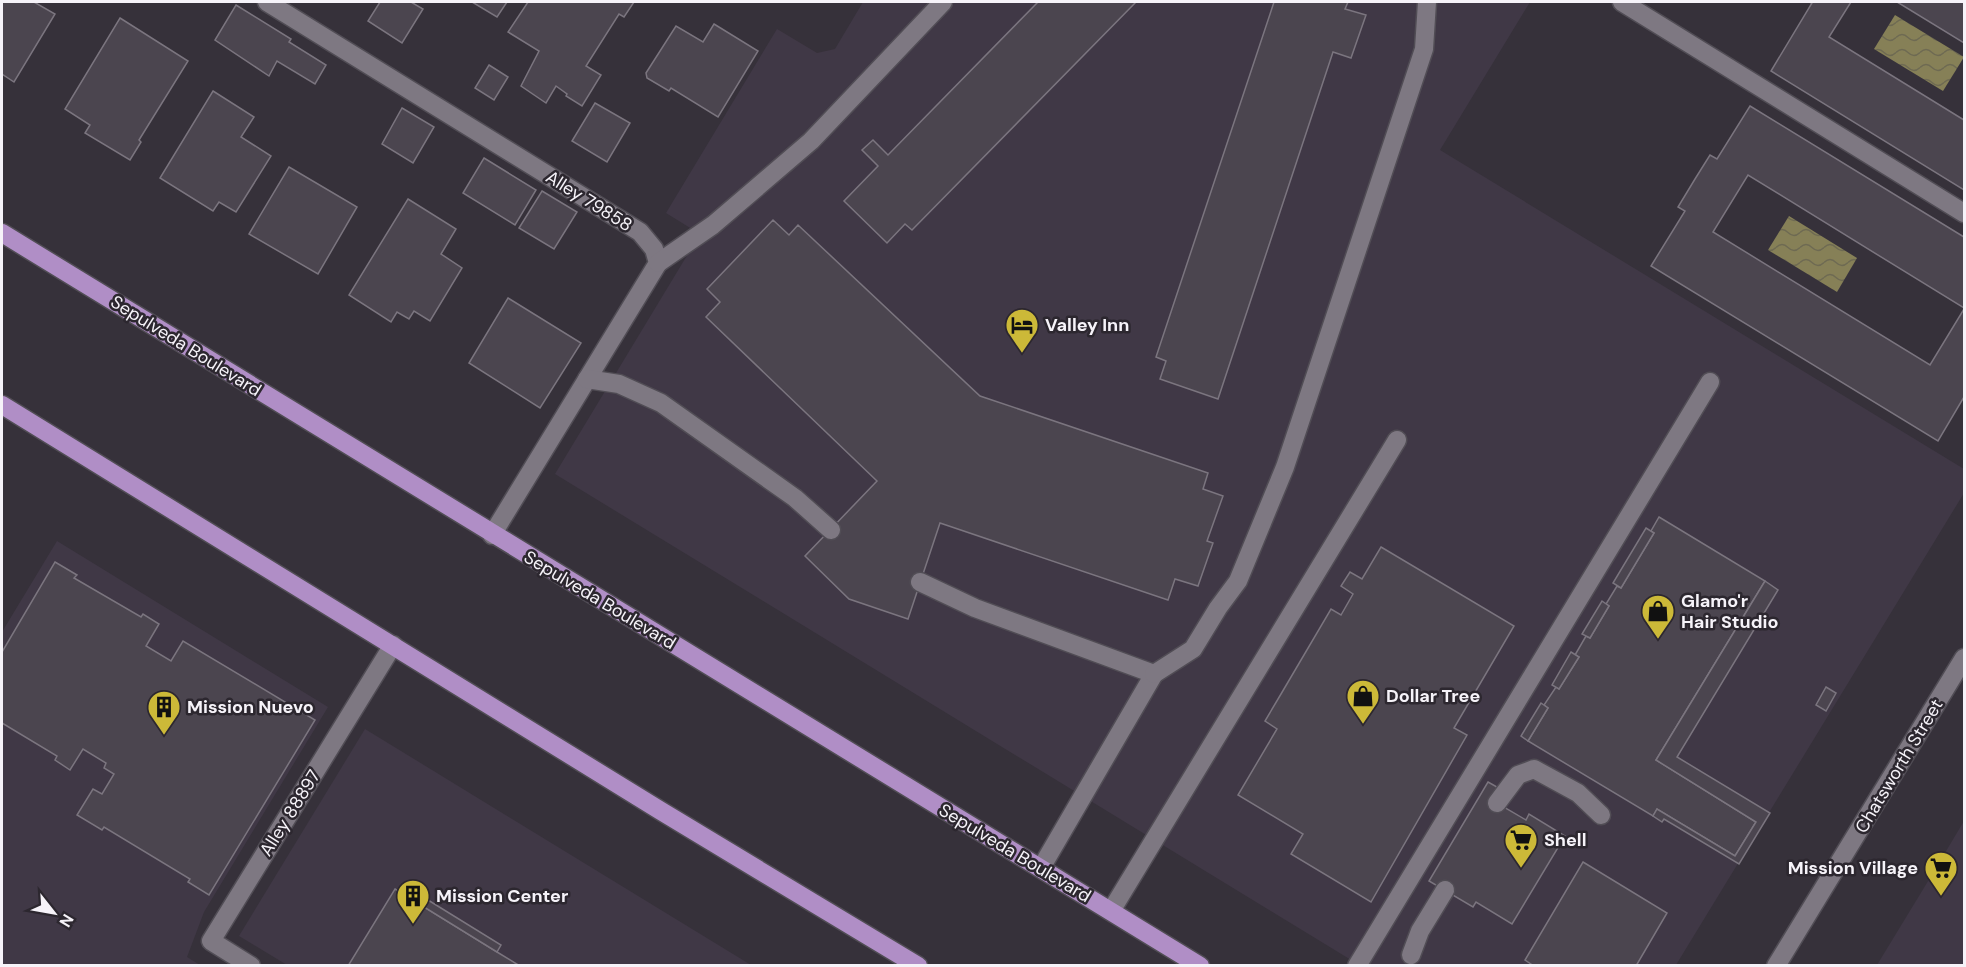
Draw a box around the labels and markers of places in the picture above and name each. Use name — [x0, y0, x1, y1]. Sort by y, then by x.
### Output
hotel icon: Valley Inn — [1004, 307, 1040, 354]
place label: Valley Inn — [1045, 313, 1129, 337]
place label: Glamo'r Hair Studio — [1681, 589, 1778, 634]
shop icon: Glamo'r Hair Studio — [1640, 593, 1676, 640]
shop icon: Dollar Tree — [1345, 678, 1381, 725]
place label: Dollar Tree — [1386, 684, 1480, 708]
building icon: Mission Nuevo — [146, 689, 182, 736]
place label: Mission Nuevo — [187, 695, 314, 719]
supermarket icon: Shell — [1503, 822, 1539, 869]
place label: Shell — [1544, 828, 1586, 852]
supermarket icon: Mission Village — [1923, 850, 1959, 897]
place label: Mission Village — [1788, 856, 1918, 880]
building icon: Mission Center — [395, 878, 431, 925]
place label: Mission Center — [436, 884, 568, 908]

